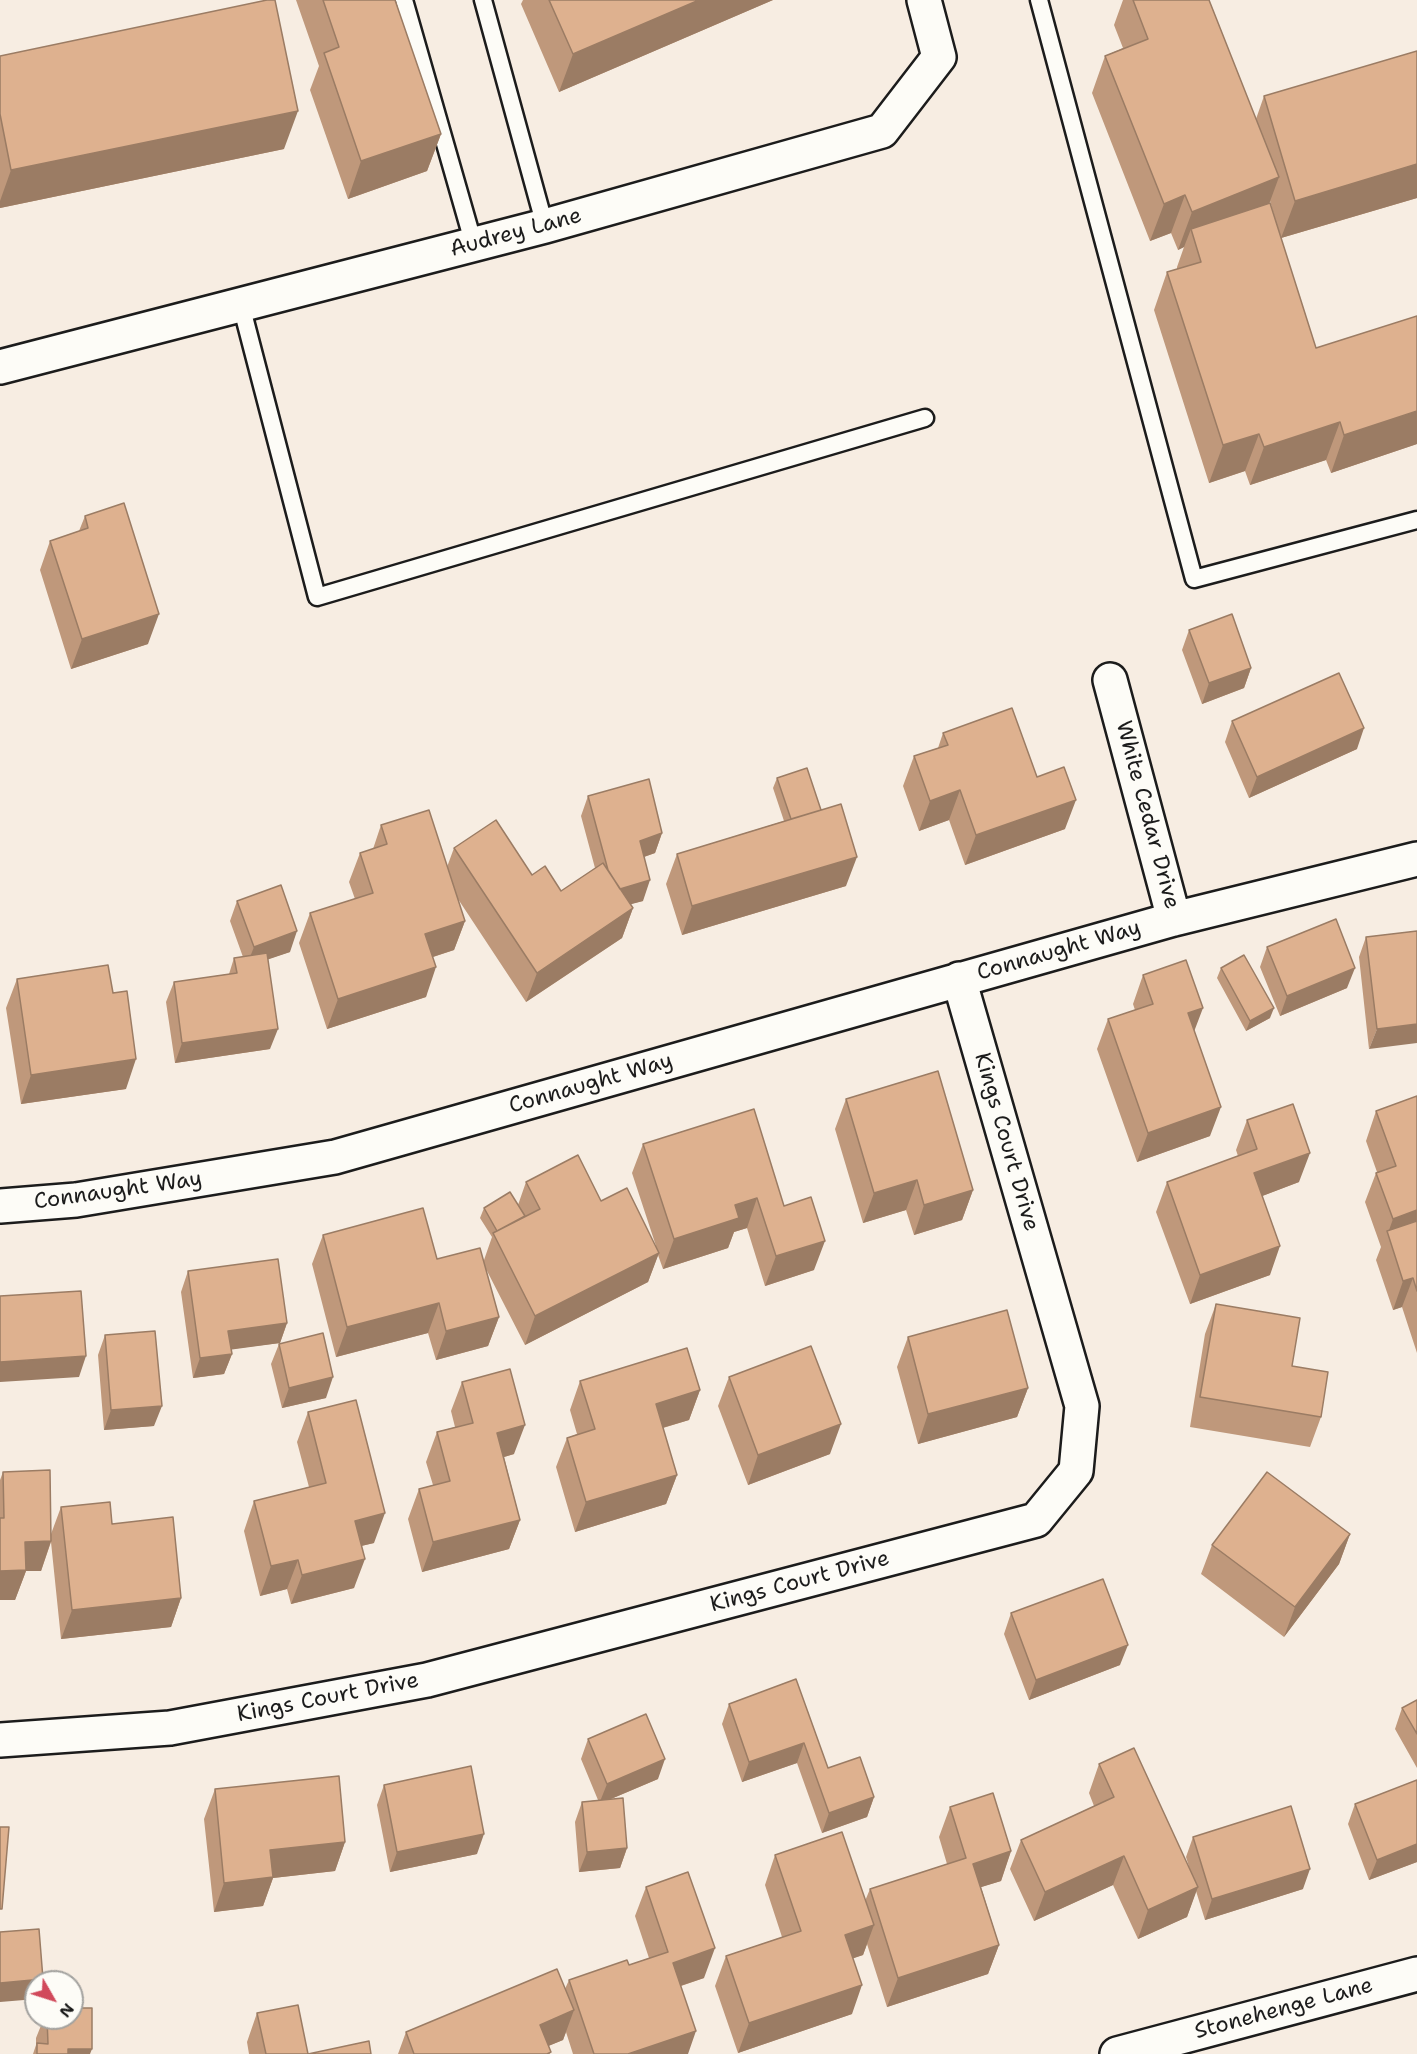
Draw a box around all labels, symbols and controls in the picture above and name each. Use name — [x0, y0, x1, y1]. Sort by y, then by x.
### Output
street label: Audrey Lane — [447, 203, 585, 263]
street label: White Cedar Drive — [1109, 718, 1185, 912]
street label: Connaught Way — [974, 915, 1144, 987]
street label: Connaught Way — [506, 1048, 676, 1120]
street label: Kings Court Drive — [968, 1050, 1044, 1234]
street label: Connaught Way — [32, 1166, 204, 1216]
street label: Kings Court Drive — [707, 1545, 893, 1619]
street label: Kings Court Drive — [235, 1667, 421, 1729]
north arrow — [24, 1970, 84, 2030]
street label: Stonehenge Lane — [1192, 1972, 1376, 2046]
text: N — [55, 1999, 79, 2022]

